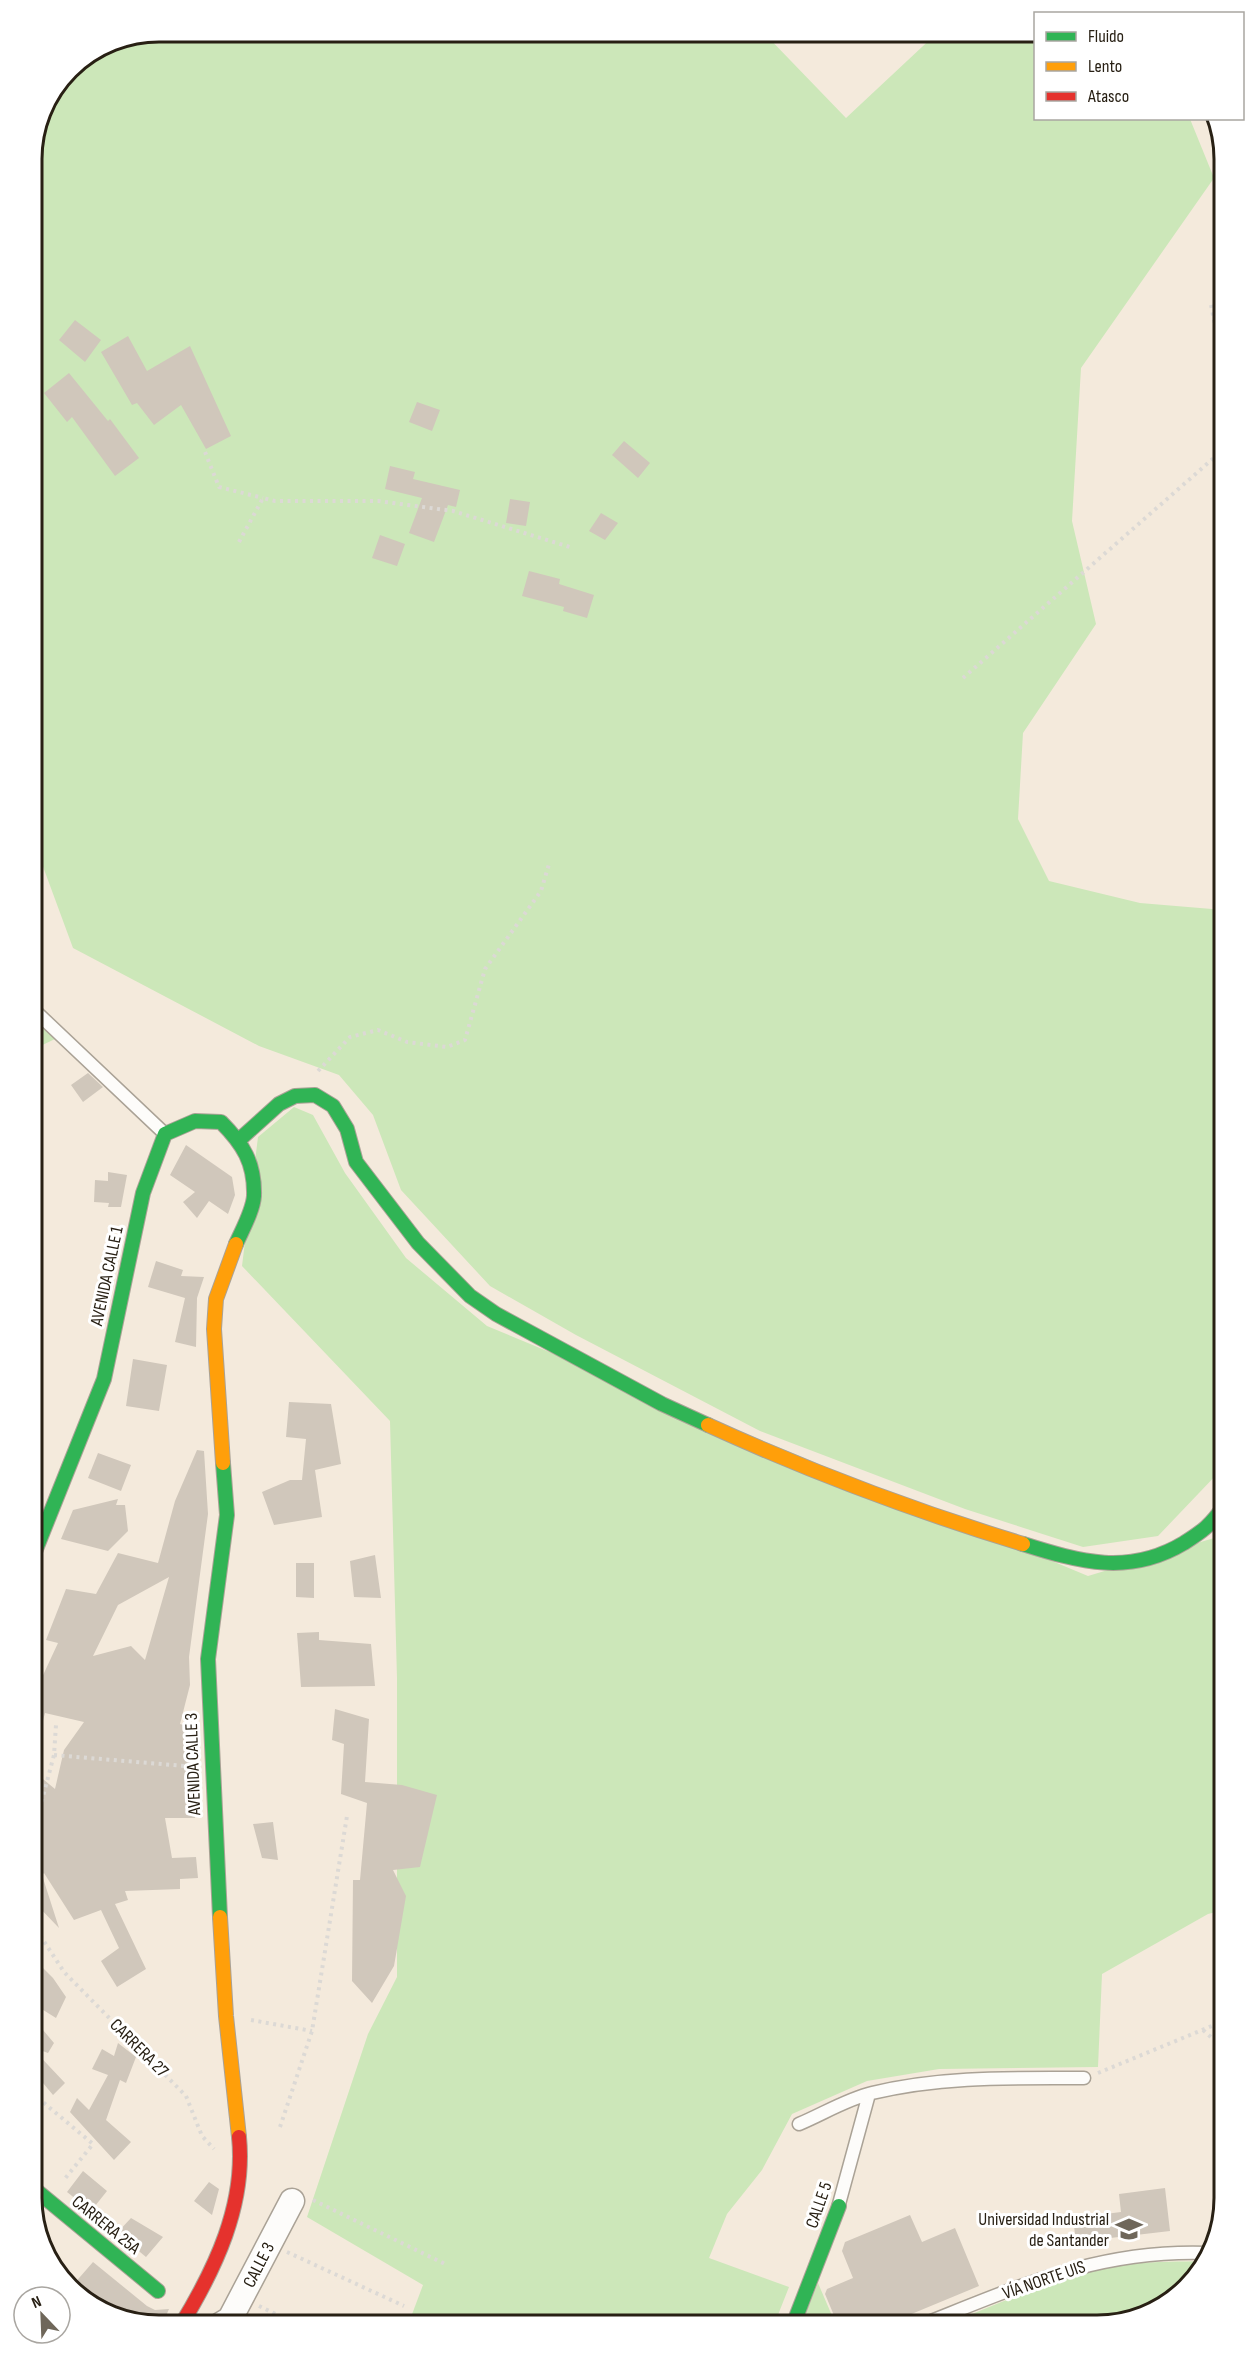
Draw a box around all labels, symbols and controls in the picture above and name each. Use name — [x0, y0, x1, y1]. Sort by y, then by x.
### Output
legend — [1034, 12, 1244, 120]
text: Fluido — [1088, 26, 1124, 47]
text: Lento — [1088, 56, 1122, 77]
text: Atasco — [1087, 86, 1129, 107]
street label: AVENIDA CALLE 1 — [86, 1224, 128, 1329]
street label: AVENIDA CALLE 3 — [181, 1713, 205, 1816]
street label: CARRERA 27 — [105, 2014, 173, 2082]
street label: CALLE 5 — [801, 2179, 837, 2231]
street label: CARRERA 25A — [68, 2191, 145, 2259]
place label: Universidad Industrial de Santander — [978, 2209, 1109, 2251]
school or university icon: Universidad Industrial de Santander — [1114, 2214, 1144, 2244]
street label: CALLE 3 — [239, 2239, 279, 2291]
street label: VÍA NORTE UIS — [1000, 2256, 1088, 2304]
north arrow — [12, 2285, 72, 2345]
text: N — [29, 2292, 44, 2313]

